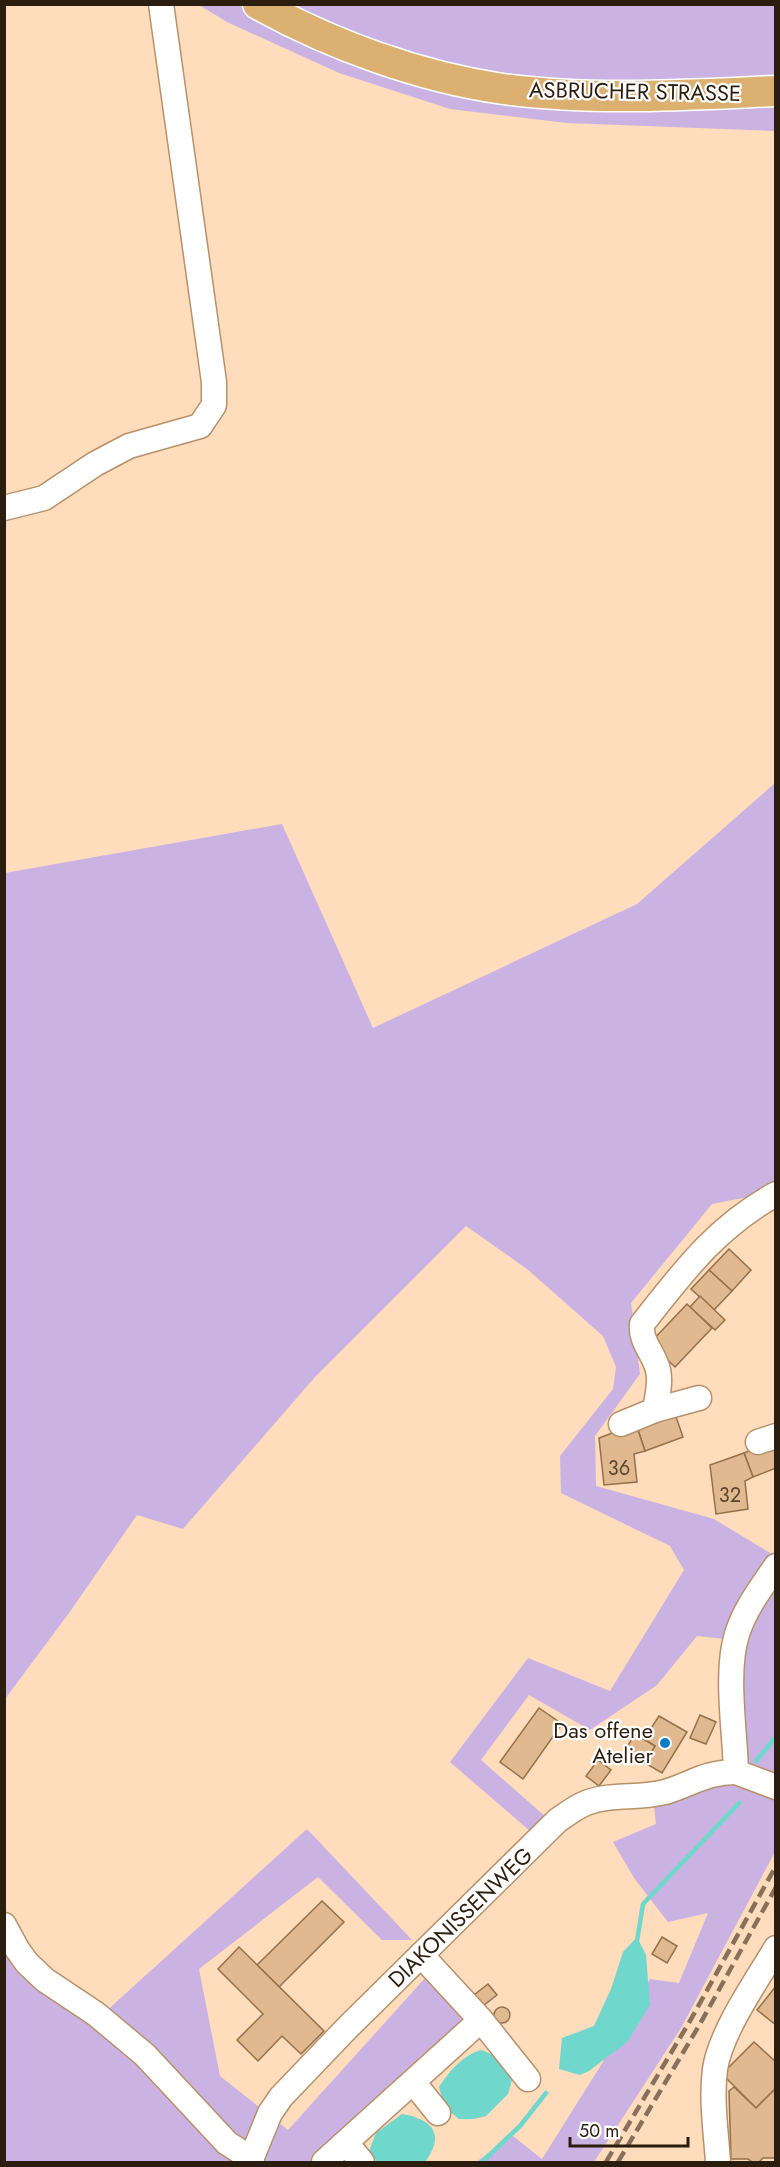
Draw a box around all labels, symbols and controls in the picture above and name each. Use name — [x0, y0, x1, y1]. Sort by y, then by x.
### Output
street label: ASBRUCHER STRASSE — [529, 73, 741, 109]
house number: 36 — [608, 1454, 630, 1483]
house number: 32 — [719, 1481, 741, 1510]
place label: Das offene Atelier — [553, 1714, 653, 1771]
marker: Das offene Atelier — [658, 1736, 672, 1750]
street label: DIAKONISSENWEG — [380, 1839, 540, 1995]
scale bar — [570, 2110, 688, 2148]
text: 50 m — [579, 2118, 619, 2144]

